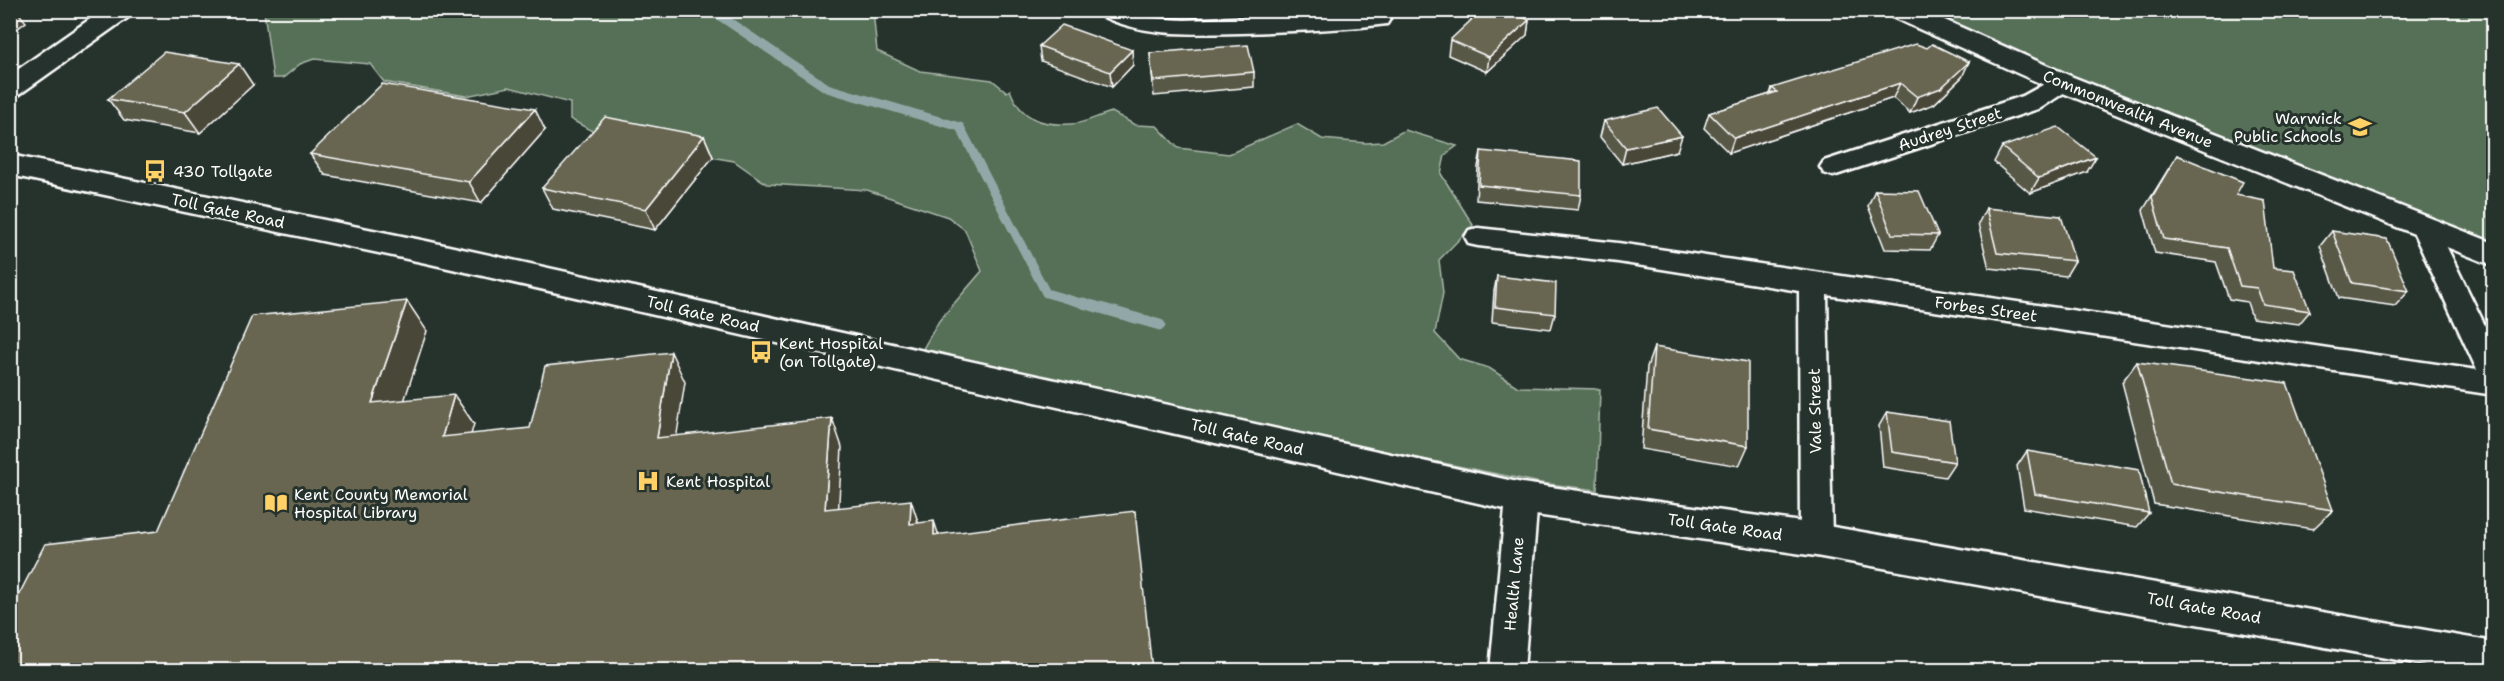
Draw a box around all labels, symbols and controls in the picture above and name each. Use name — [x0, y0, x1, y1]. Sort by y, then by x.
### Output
street label: Commonwealth Avenue — [2040, 65, 2216, 153]
street label: Audrey Street — [1895, 102, 2005, 156]
place label: Warwick Public Schools — [2234, 108, 2342, 147]
school or university icon: Warwick Public Schools — [2347, 114, 2373, 140]
bus stop icon: 430 Tollgate — [142, 158, 168, 184]
place label: 430 Tollgate — [173, 161, 273, 182]
street label: Toll Gate Road — [169, 189, 287, 233]
street label: Toll Gate Road — [644, 291, 762, 337]
street label: Forbes Street — [1933, 291, 2039, 327]
place label: Kent Hospital (on Tollgate) — [779, 333, 883, 372]
bus stop icon: Kent Hospital (on Tollgate) — [748, 339, 774, 365]
street label: Vale Street — [1804, 368, 1826, 454]
street label: Toll Gate Road — [1188, 414, 1306, 460]
hospital icon: Kent Hospital — [635, 468, 661, 494]
place label: Kent Hospital — [666, 471, 770, 492]
place label: Kent County Memorial Hospital Library — [294, 484, 468, 523]
library icon: Kent County Memorial Hospital Library — [263, 490, 289, 516]
street label: Toll Gate Road — [1666, 509, 1784, 545]
street label: Health Lane — [1499, 536, 1529, 632]
street label: Toll Gate Road — [2145, 588, 2263, 628]

